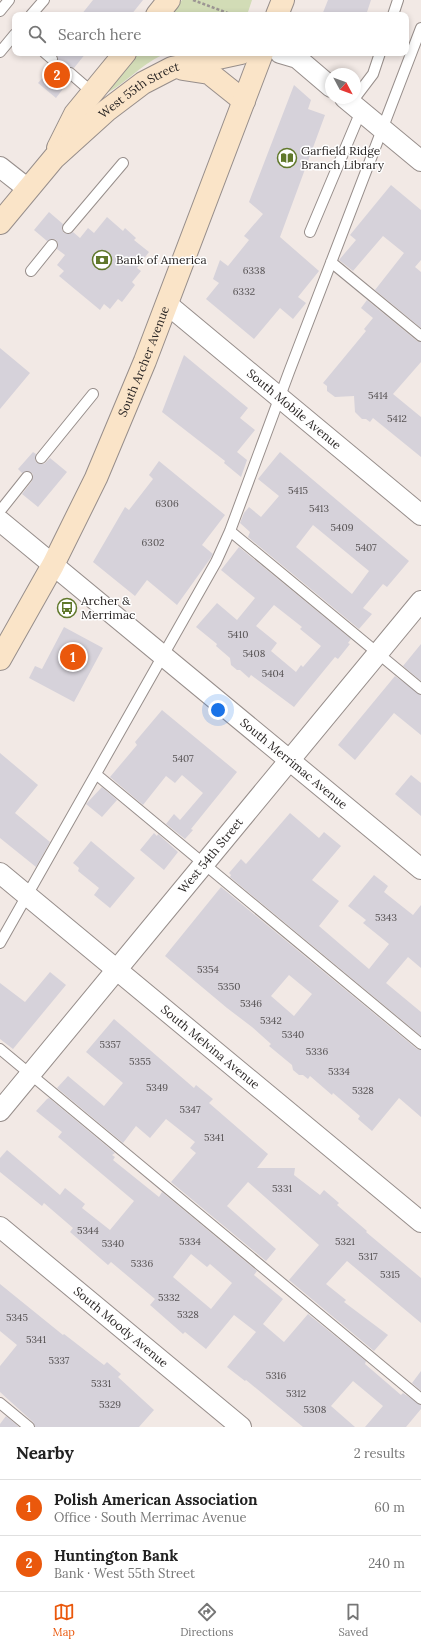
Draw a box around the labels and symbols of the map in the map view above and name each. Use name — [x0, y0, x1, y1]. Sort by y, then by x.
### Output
street label: West 55th Street — [95, 59, 181, 121]
pin: 2 — [44, 60, 70, 90]
north arrow — [325, 68, 361, 104]
place label: Garfield Ridge Branch Library — [301, 143, 385, 172]
library icon: Garfield Ridge Branch Library — [276, 147, 298, 169]
bank icon: Bank of America — [91, 249, 113, 271]
place label: Bank of America — [116, 252, 207, 267]
house number: 6338 — [243, 264, 266, 277]
house number: 6332 — [233, 285, 255, 298]
street label: South Archer Avenue — [115, 303, 172, 419]
street label: South Mobile Avenue — [244, 366, 345, 453]
house number: 5414 — [368, 389, 389, 402]
house number: 5412 — [387, 412, 407, 425]
house number: 5415 — [288, 484, 308, 497]
house number: 6306 — [155, 497, 179, 510]
house number: 5413 — [309, 502, 329, 515]
house number: 5409 — [331, 521, 354, 534]
house number: 6302 — [142, 536, 164, 549]
house number: 5407 — [355, 541, 377, 554]
place label: Archer & Merrimac — [80, 593, 136, 622]
bus stop icon: Archer & Merrimac — [56, 597, 78, 619]
house number: 5410 — [228, 628, 248, 641]
pin: 1 — [60, 642, 86, 672]
house number: 5408 — [243, 647, 266, 660]
house number: 5404 — [262, 667, 285, 680]
your location — [208, 700, 228, 720]
street label: South Merrimac Avenue — [237, 715, 351, 812]
house number: 5407 — [172, 752, 194, 765]
street label: West 54th Street — [175, 814, 246, 896]
house number: 5343 — [375, 911, 397, 924]
house number: 5354 — [197, 963, 220, 976]
house number: 5350 — [218, 980, 240, 993]
house number: 5346 — [240, 997, 262, 1010]
street label: South Melvina Avenue — [158, 1002, 263, 1092]
house number: 5342 — [260, 1014, 282, 1027]
house number: 5340 — [282, 1028, 304, 1041]
house number: 5357 — [99, 1038, 121, 1051]
house number: 5336 — [306, 1045, 328, 1058]
house number: 5355 — [129, 1055, 151, 1068]
house number: 5334 — [328, 1065, 351, 1078]
house number: 5349 — [146, 1081, 168, 1094]
house number: 5328 — [352, 1084, 374, 1097]
house number: 5347 — [179, 1103, 201, 1116]
house number: 5341 — [204, 1131, 224, 1144]
house number: 5331 — [272, 1182, 292, 1195]
house number: 5344 — [77, 1224, 100, 1237]
house number: 5334 — [179, 1235, 202, 1248]
house number: 5321 — [335, 1235, 355, 1248]
house number: 5340 — [102, 1237, 124, 1250]
house number: 5317 — [358, 1250, 378, 1263]
house number: 5336 — [131, 1257, 153, 1270]
house number: 5315 — [380, 1268, 400, 1281]
street label: South Moody Avenue — [71, 1283, 172, 1371]
house number: 5332 — [158, 1291, 180, 1304]
house number: 5328 — [177, 1308, 199, 1321]
house number: 5345 — [6, 1311, 28, 1324]
house number: 5341 — [26, 1333, 46, 1346]
house number: 5337 — [49, 1354, 70, 1367]
house number: 5316 — [266, 1369, 286, 1382]
house number: 5331 — [91, 1377, 111, 1390]
house number: 5312 — [286, 1387, 306, 1400]
house number: 5329 — [99, 1398, 121, 1411]
house number: 5308 — [304, 1403, 327, 1416]

